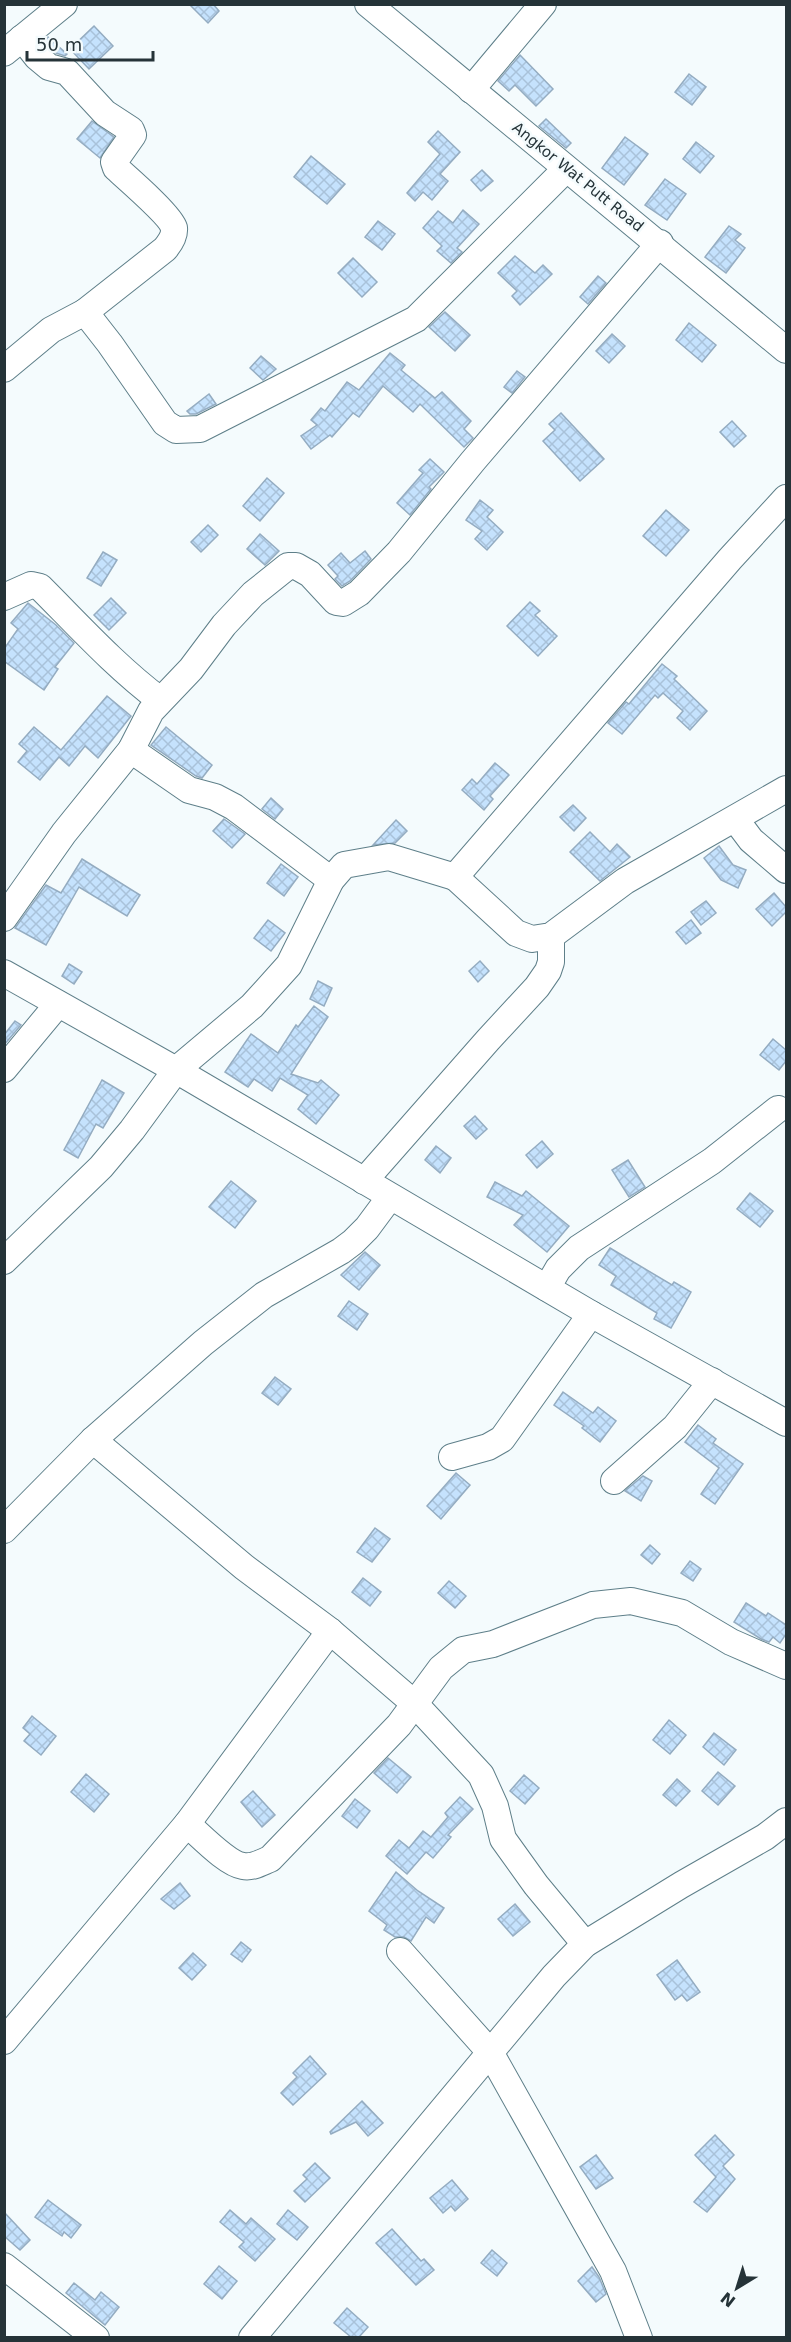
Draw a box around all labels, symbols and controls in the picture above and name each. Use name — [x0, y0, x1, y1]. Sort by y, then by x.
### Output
scale bar — [27, 24, 153, 62]
text: 50 m — [36, 34, 82, 55]
street label: Angkor Wat Putt Road — [509, 118, 647, 236]
north arrow — [707, 2258, 767, 2318]
text: N — [717, 2288, 739, 2311]

